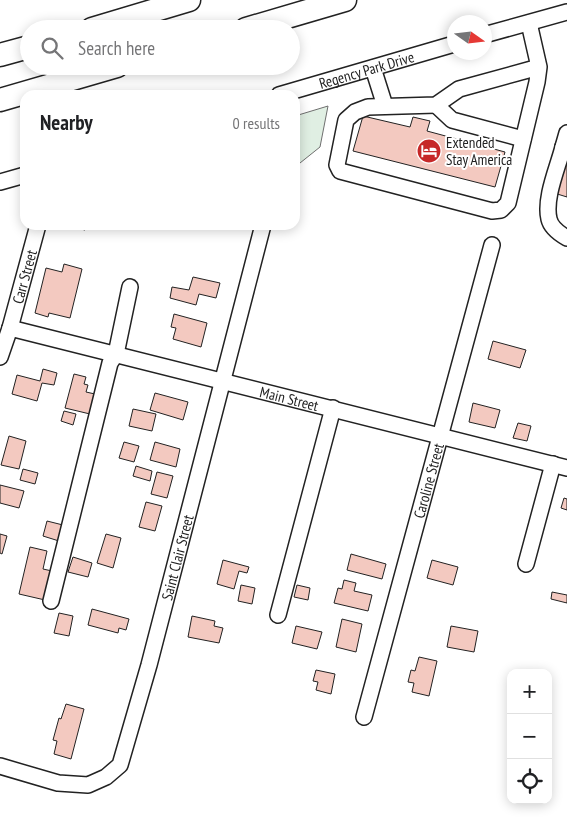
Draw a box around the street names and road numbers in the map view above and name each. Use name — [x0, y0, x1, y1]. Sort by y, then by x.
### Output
street label: Regency Park Drive — [317, 47, 416, 92]
street label: Carr Street — [8, 247, 40, 306]
street label: Main Street — [258, 382, 321, 415]
street label: Caroline Street — [409, 441, 447, 520]
street label: Saint Clair Street — [157, 512, 197, 602]

